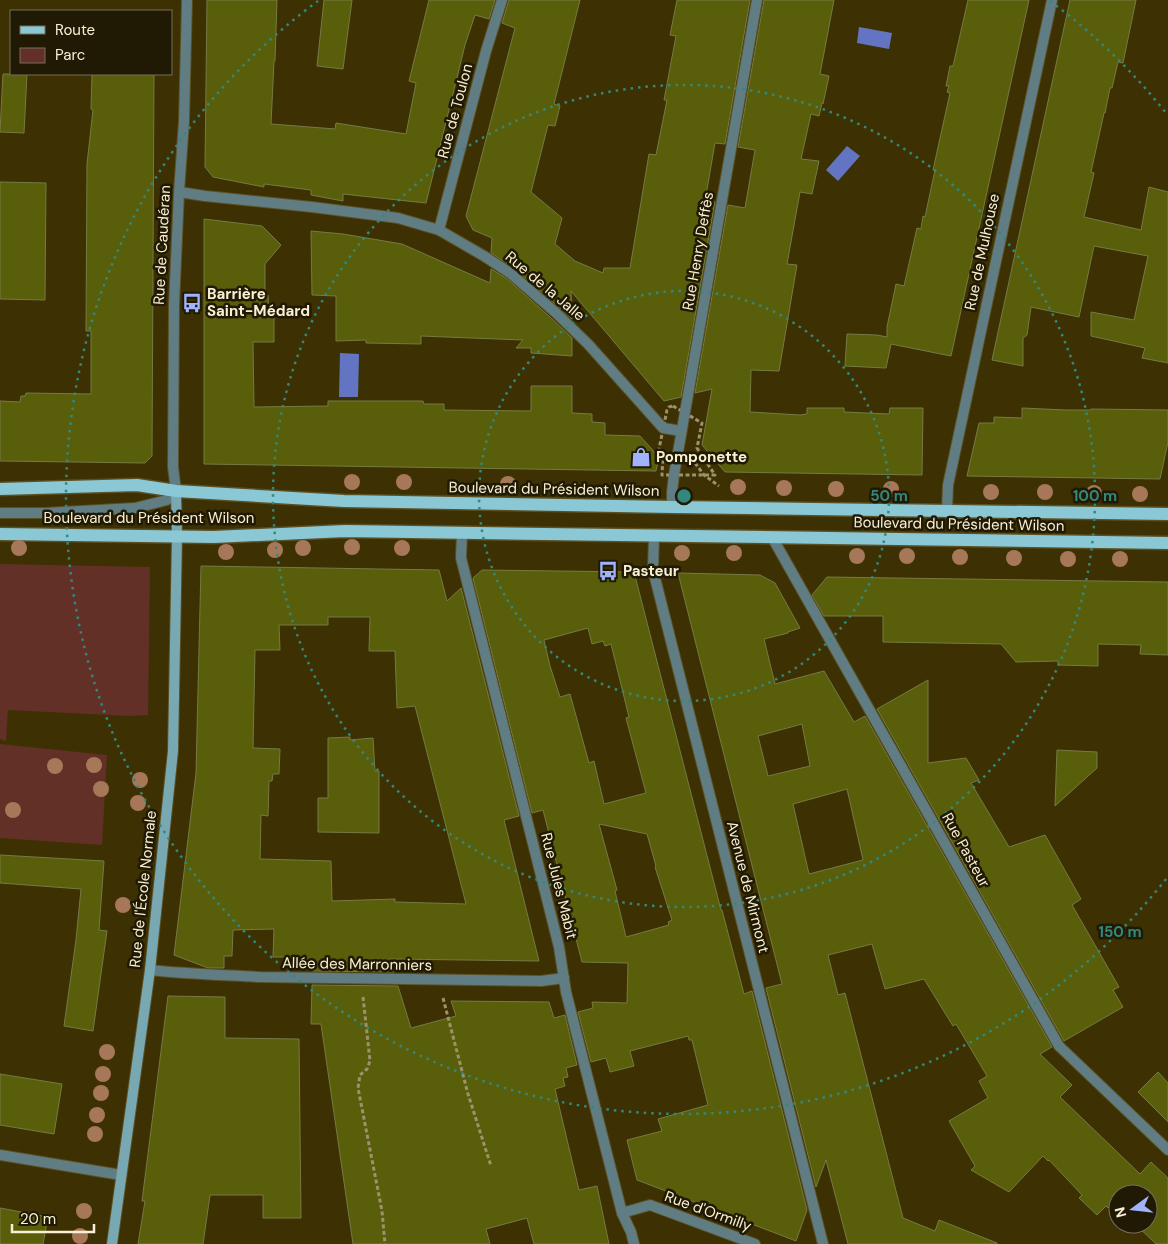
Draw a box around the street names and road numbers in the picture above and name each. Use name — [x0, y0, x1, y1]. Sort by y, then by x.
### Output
street label: Rue de Toulon — [433, 61, 477, 161]
street label: Rue de Caudéran — [149, 185, 175, 305]
street label: Rue Henry Deffès — [678, 190, 718, 312]
street label: Rue de Mulhouse — [960, 192, 1004, 312]
street label: Rue de la Jalle — [501, 247, 589, 325]
street label: Boulevard du Président Wilson — [448, 477, 660, 501]
street label: Boulevard du Président Wilson — [44, 508, 254, 528]
street label: Boulevard du Président Wilson — [853, 512, 1065, 536]
street label: Rue Pasteur — [937, 809, 995, 891]
street label: Rue de l'École Normale — [125, 810, 161, 968]
street label: Avenue de Mirmont — [722, 819, 774, 955]
street label: Rue Jules Mabit — [536, 831, 582, 941]
street label: Allée des Marronniers — [282, 953, 432, 975]
street label: Rue d'Ormilly — [662, 1186, 755, 1236]

